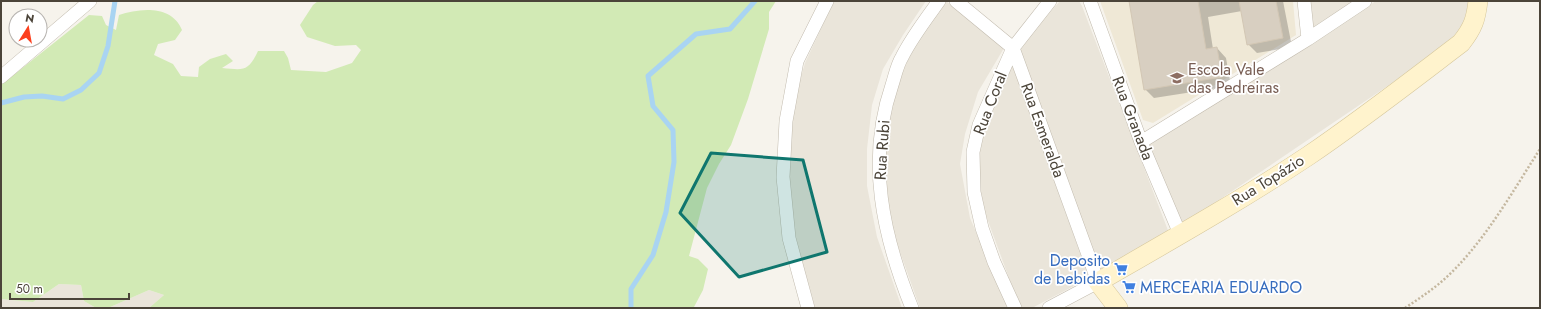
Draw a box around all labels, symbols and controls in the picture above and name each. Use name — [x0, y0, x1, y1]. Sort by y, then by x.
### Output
north arrow — [8, 8, 48, 48]
text: N — [24, 9, 36, 27]
place label: Escola Vale das Pedreiras — [1188, 58, 1279, 99]
street label: Rua Coral — [967, 68, 1013, 138]
school or university icon: Escola Vale das Pedreiras — [1169, 70, 1185, 86]
street label: Rua Granada — [1106, 73, 1160, 163]
street label: Rua Esmeralda — [1015, 79, 1071, 181]
street label: Rua Rubi — [868, 119, 896, 181]
street label: Rua Topázio — [1227, 148, 1309, 211]
place label: Deposito de bebidas — [1034, 249, 1110, 290]
supermarket icon: Deposito de bebidas — [1113, 261, 1129, 277]
scale bar — [10, 275, 129, 301]
place label: MERCEARIA EDUARDO — [1140, 276, 1302, 299]
supermarket icon: MERCEARIA EDUARDO — [1121, 279, 1137, 295]
text: 50 m — [16, 280, 43, 298]

